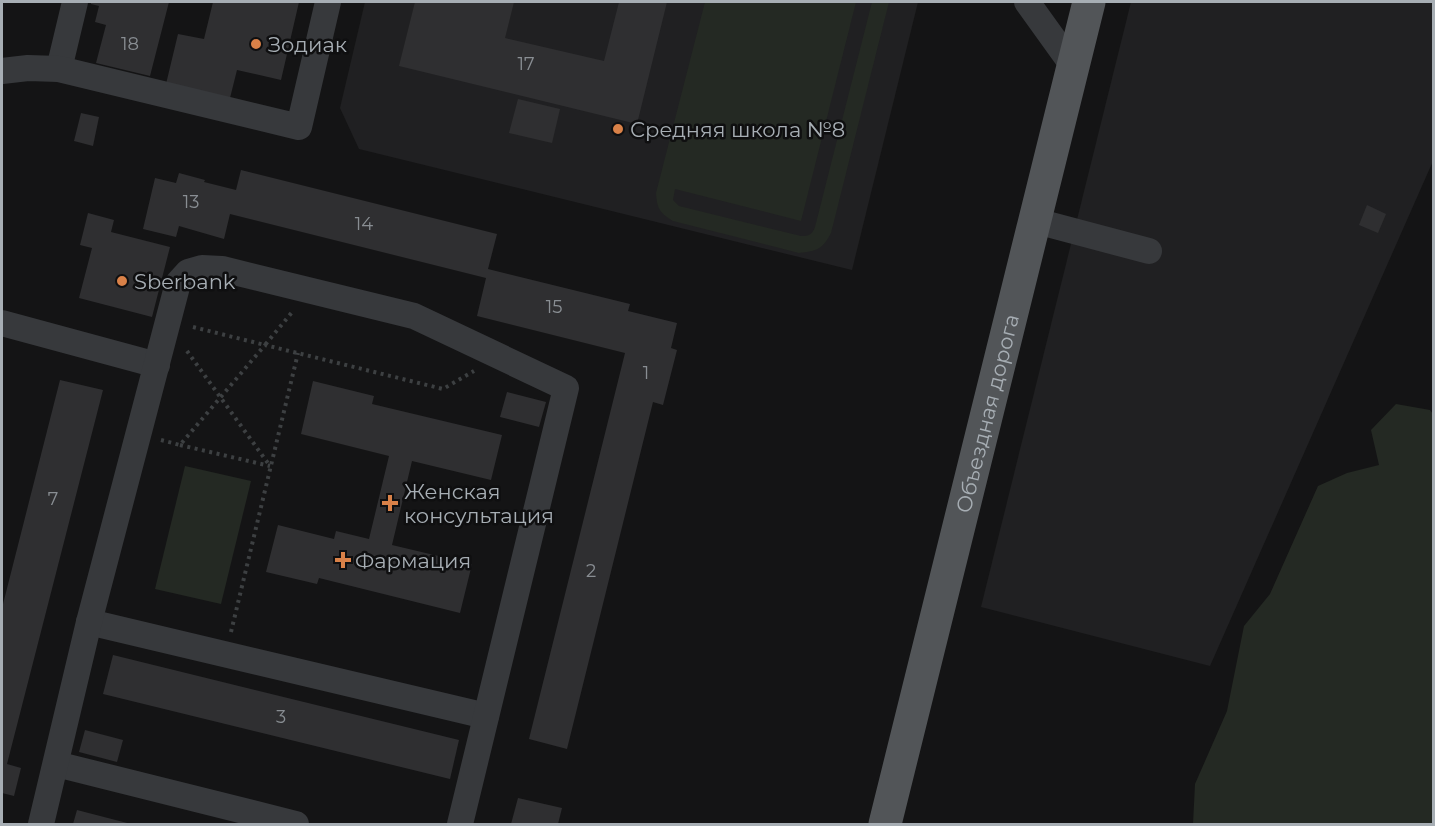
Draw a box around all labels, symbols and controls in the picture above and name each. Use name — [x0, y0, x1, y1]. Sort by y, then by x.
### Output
place label: Зодиак — [268, 32, 347, 57]
house number: 18 — [121, 33, 139, 55]
marker: Зодиак — [249, 37, 263, 51]
house number: 17 — [517, 53, 535, 75]
place label: Средняя школа №8 — [630, 117, 845, 142]
marker: Средняя школа №8 — [611, 122, 625, 136]
house number: 13 — [183, 191, 199, 213]
house number: 14 — [355, 213, 373, 235]
place label: Sberbank — [134, 269, 236, 294]
marker: Sberbank — [115, 274, 129, 288]
house number: 15 — [546, 296, 562, 318]
street label: Объездная дорога — [950, 311, 1024, 515]
house number: 1 — [643, 362, 649, 384]
place label: Женская консультация — [404, 479, 554, 528]
house number: 7 — [48, 488, 58, 510]
marker: Женская консультация — [381, 494, 399, 512]
place label: Фармация — [355, 548, 471, 573]
marker: Фармация — [336, 553, 350, 567]
house number: 2 — [586, 560, 596, 582]
house number: 3 — [276, 706, 286, 728]

